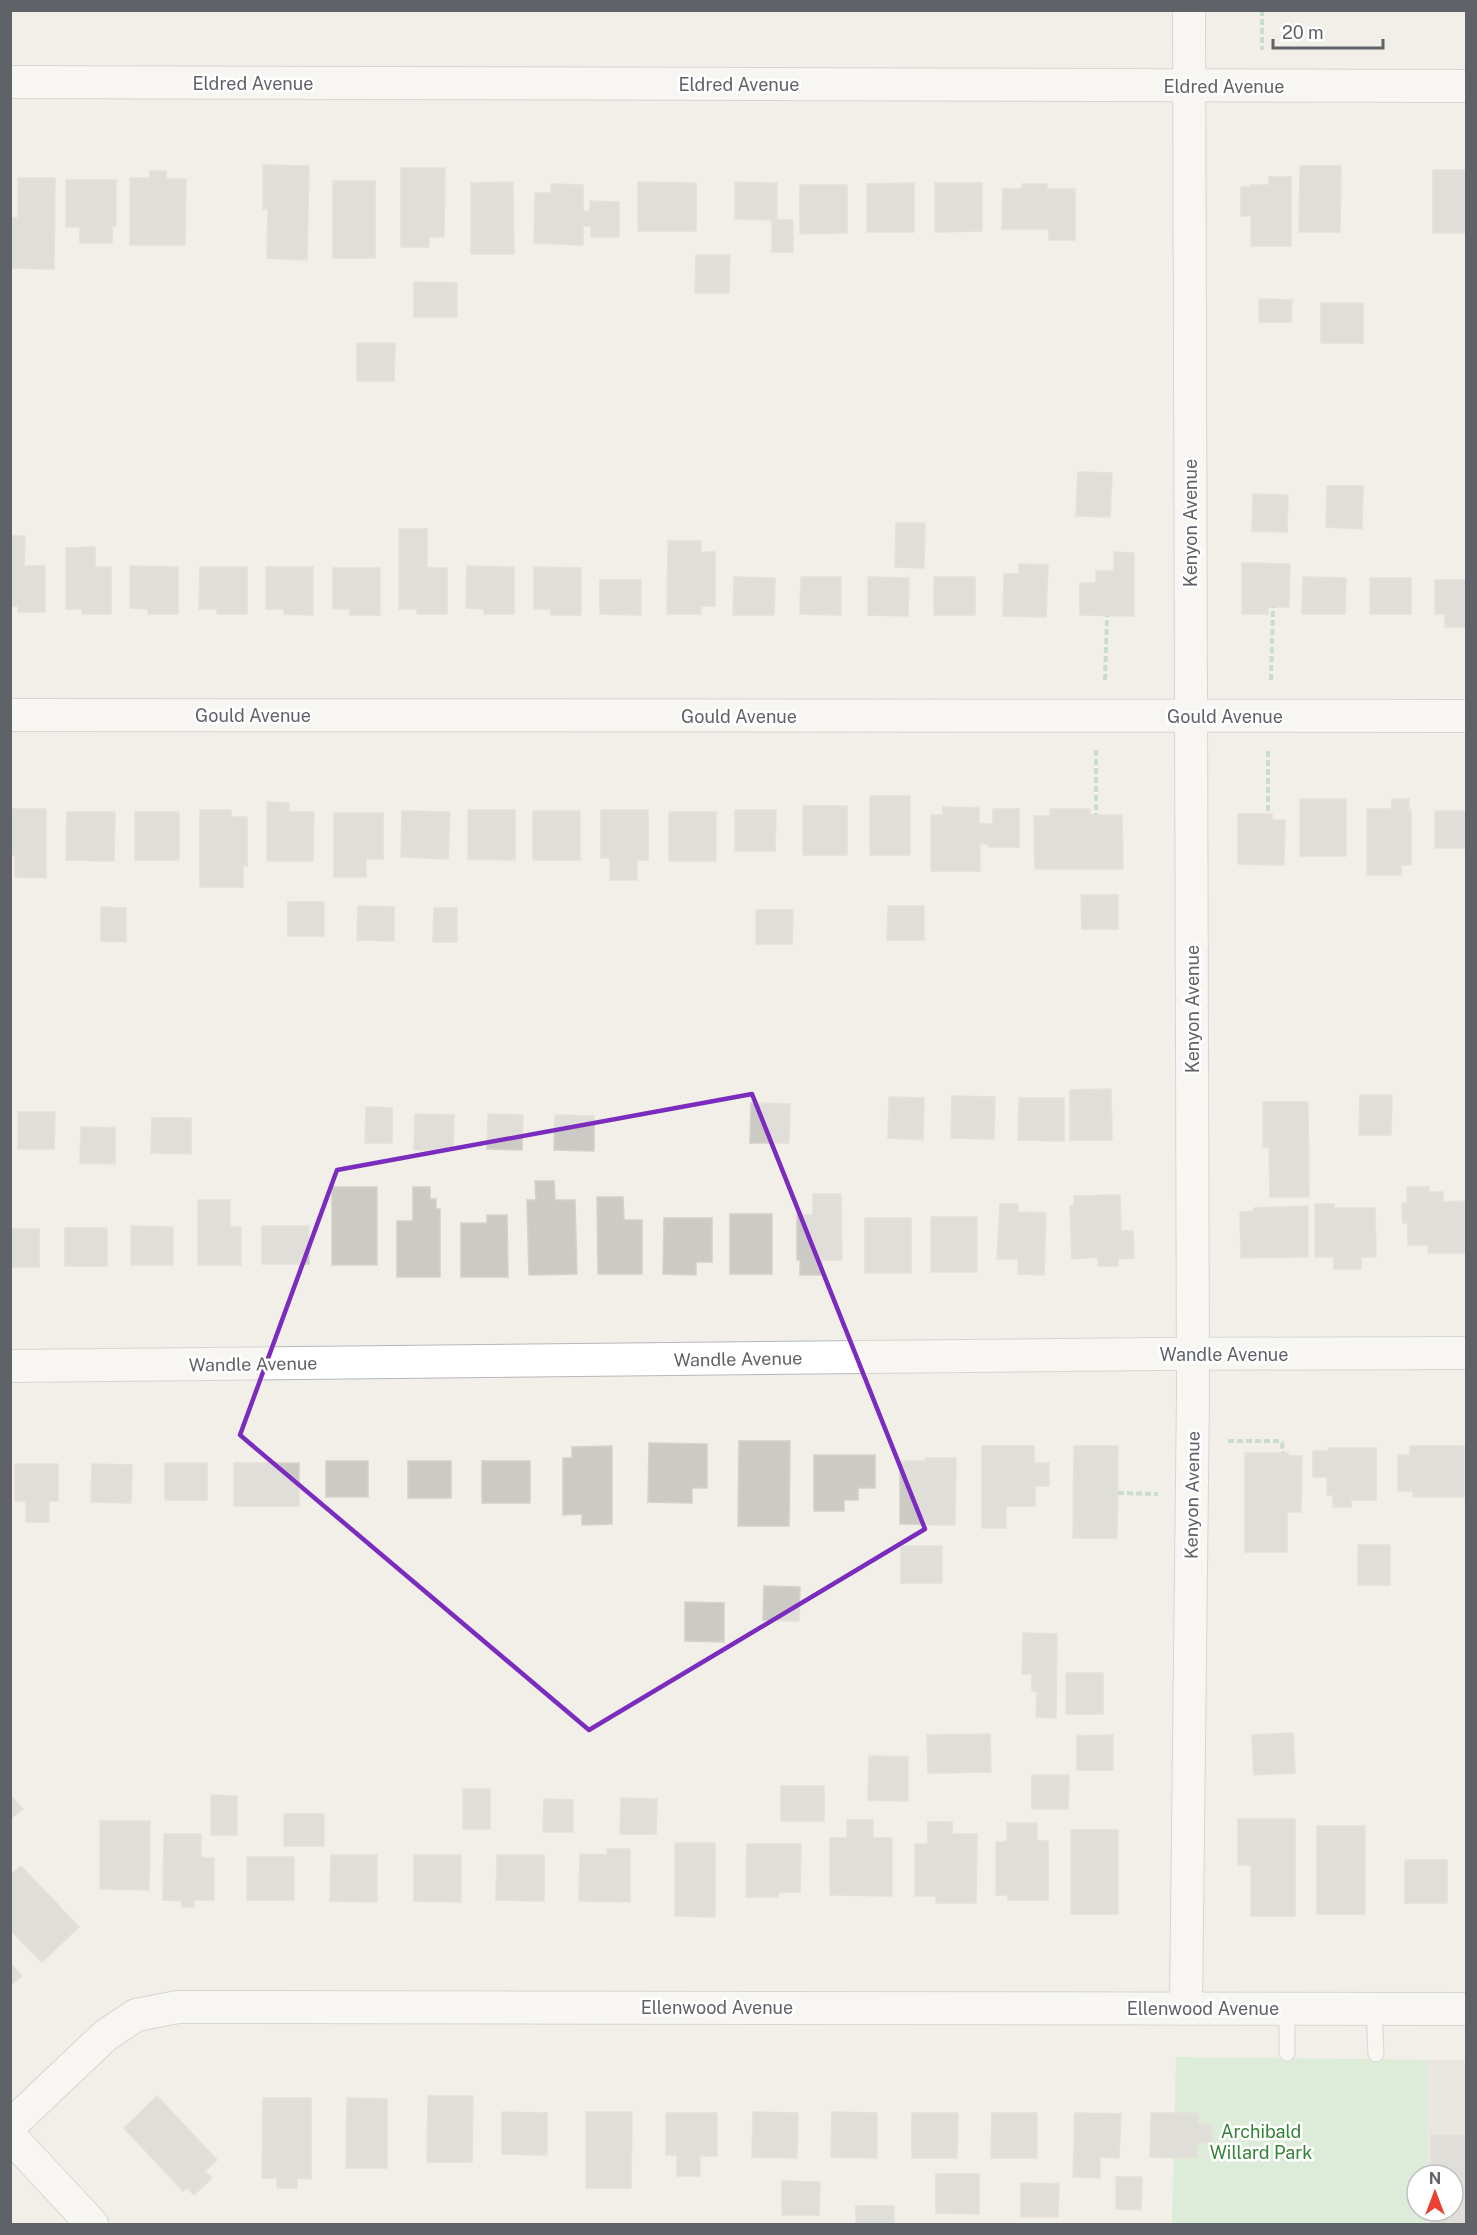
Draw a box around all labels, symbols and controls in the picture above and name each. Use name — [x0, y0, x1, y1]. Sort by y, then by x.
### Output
scale bar — [1273, 12, 1382, 50]
text: 20 m — [1282, 22, 1324, 43]
street label: Eldred Avenue — [193, 73, 313, 94]
street label: Eldred Avenue — [679, 74, 799, 95]
street label: Eldred Avenue — [1164, 76, 1284, 97]
street label: Kenyon Avenue — [1180, 459, 1201, 587]
street label: Gould Avenue — [195, 705, 311, 726]
street label: Gould Avenue — [681, 706, 797, 727]
street label: Gould Avenue — [1167, 706, 1283, 727]
street label: Kenyon Avenue — [1182, 945, 1203, 1073]
street label: Wandle Avenue — [1160, 1344, 1288, 1365]
street label: Wandle Avenue — [673, 1347, 803, 1371]
street label: Wandle Avenue — [188, 1352, 318, 1376]
street label: Kenyon Avenue — [1180, 1431, 1204, 1559]
street label: Ellenwood Avenue — [641, 1997, 793, 2018]
street label: Ellenwood Avenue — [1127, 1998, 1279, 2019]
park label: Archibald Willard Park — [1210, 2121, 1312, 2163]
north arrow — [1405, 2163, 1465, 2223]
text: N — [1429, 2169, 1441, 2188]

